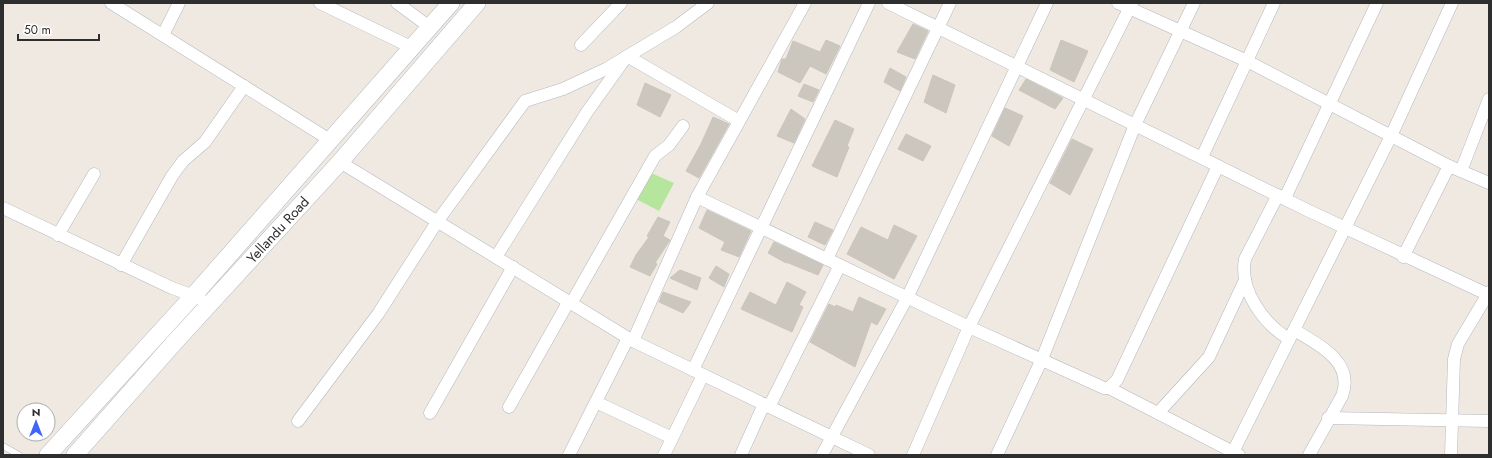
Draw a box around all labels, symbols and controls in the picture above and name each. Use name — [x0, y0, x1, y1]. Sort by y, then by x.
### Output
scale bar — [18, 16, 99, 42]
text: 50 m — [24, 21, 51, 39]
street label: Yellandu Road — [242, 192, 314, 268]
north arrow — [16, 402, 56, 442]
text: N — [32, 404, 40, 420]

